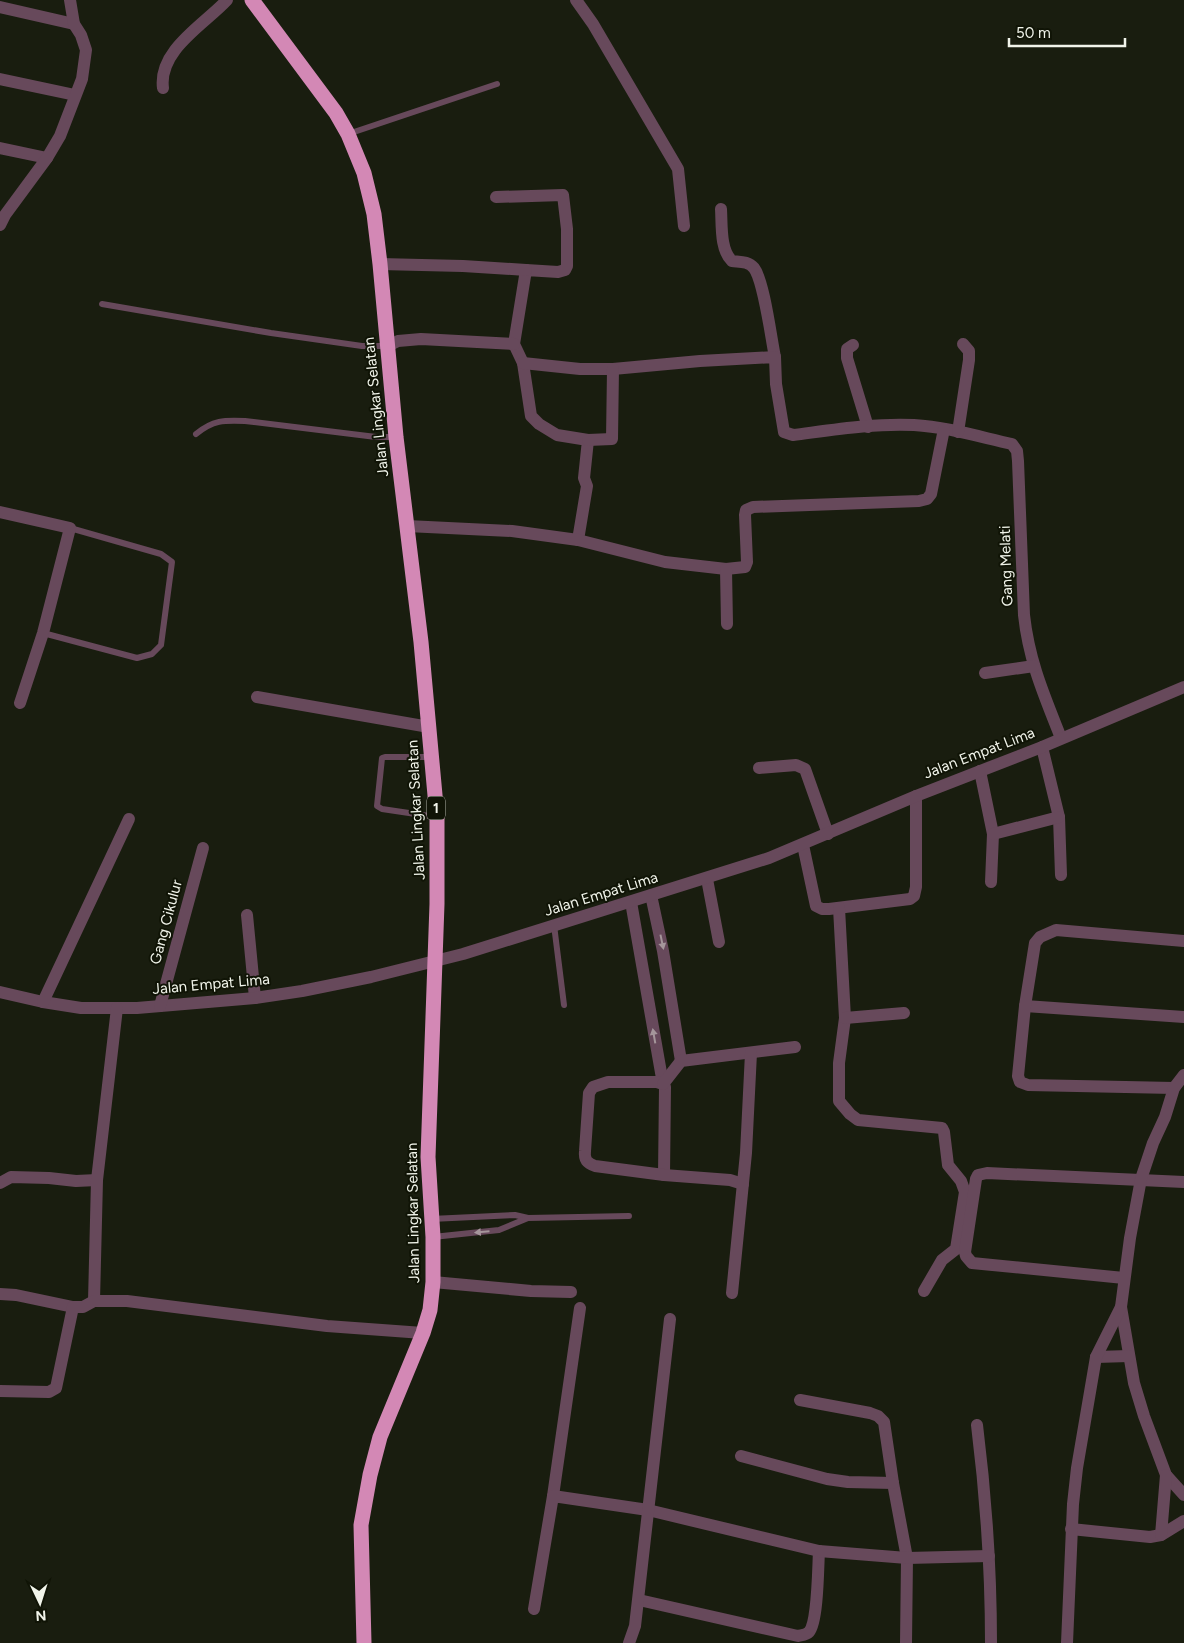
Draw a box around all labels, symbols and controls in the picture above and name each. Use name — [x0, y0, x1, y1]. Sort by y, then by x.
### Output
scale bar — [1009, 15, 1125, 47]
text: 50 m — [1016, 24, 1051, 42]
street label: Jalan Lingkar Selatan — [360, 336, 392, 478]
street label: Gang Melati — [996, 525, 1016, 607]
street label: Jalan Empat Lima — [921, 724, 1037, 782]
street label: Jalan Lingkar Selatan — [403, 739, 429, 881]
road number: 1 — [427, 796, 445, 820]
street label: Jalan Empat Lima — [542, 868, 660, 920]
street label: Gang Cikulur — [146, 878, 186, 966]
one-way arrow — [658, 935, 666, 951]
street label: Jalan Empat Lima — [152, 970, 270, 998]
one-way arrow — [650, 1028, 658, 1044]
street label: Jalan Lingkar Selatan — [403, 1143, 423, 1283]
one-way arrow — [474, 1228, 490, 1236]
north arrow — [15, 1578, 65, 1628]
text: N — [35, 1607, 47, 1624]

